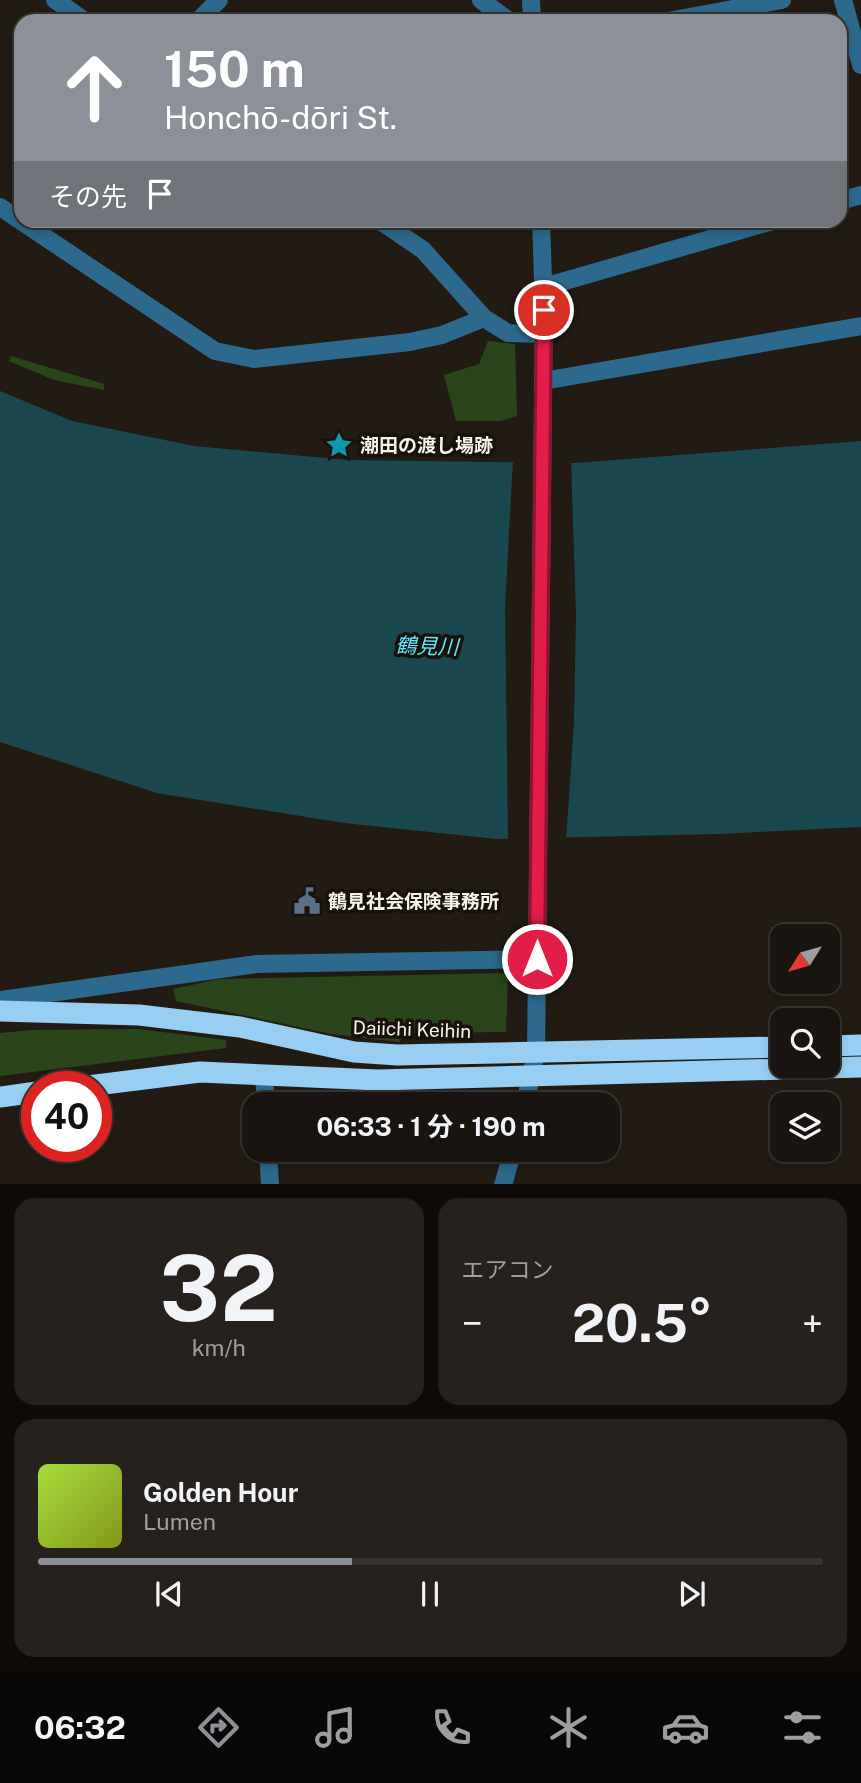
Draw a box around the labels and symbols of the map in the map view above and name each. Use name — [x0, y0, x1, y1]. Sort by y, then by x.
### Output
pin — [514, 280, 574, 340]
place icon: 潮田の渡し場跡 — [324, 430, 354, 460]
place label: 潮田の渡し場跡 — [360, 434, 493, 456]
water label: 鶴見川 — [395, 632, 461, 660]
public building icon: 鶴見社会保険事務所 — [292, 886, 322, 916]
place label: 鶴見社会保険事務所 — [328, 890, 499, 912]
position arrow — [500, 922, 574, 996]
north arrow — [770, 924, 840, 994]
street label: Daiichi Keihin — [352, 1016, 472, 1042]
speed limit sign: 40 — [21, 1071, 112, 1162]

